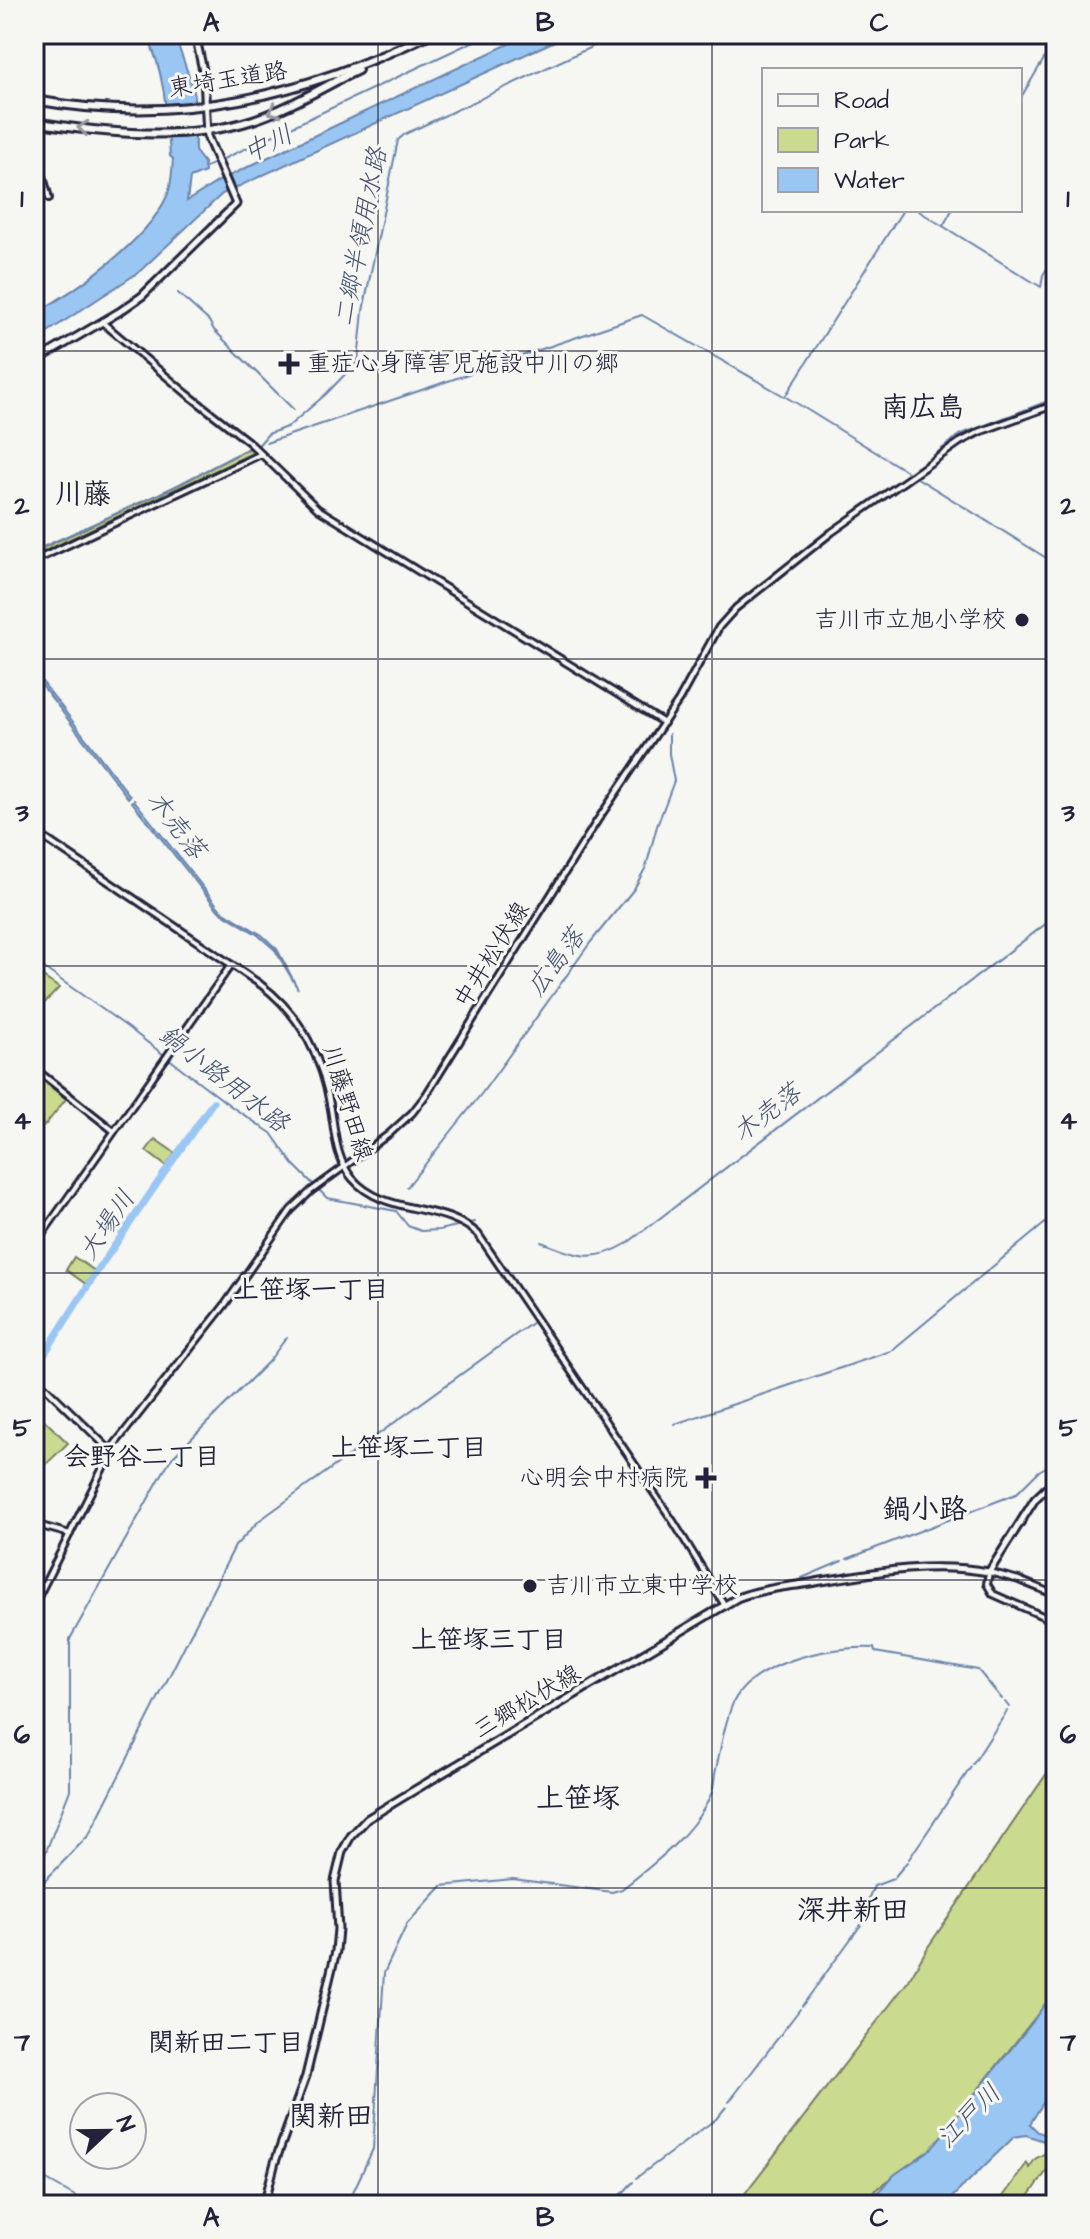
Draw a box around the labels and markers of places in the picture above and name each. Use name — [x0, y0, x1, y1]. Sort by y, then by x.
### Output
place label: 重症心身障害児施設中川の郷 — [307, 347, 619, 381]
marker: 重症心身障害児施設中川の郷 — [278, 353, 300, 375]
place label: 吉川市立旭小学校 — [814, 603, 1006, 637]
marker: 吉川市立旭小学校 — [1013, 611, 1031, 629]
place label: 心明会中村病院 — [520, 1461, 688, 1495]
marker: 心明会中村病院 — [695, 1467, 717, 1489]
place label: 吉川市立東中学校 — [546, 1569, 738, 1603]
marker: 吉川市立東中学校 — [521, 1577, 539, 1595]

